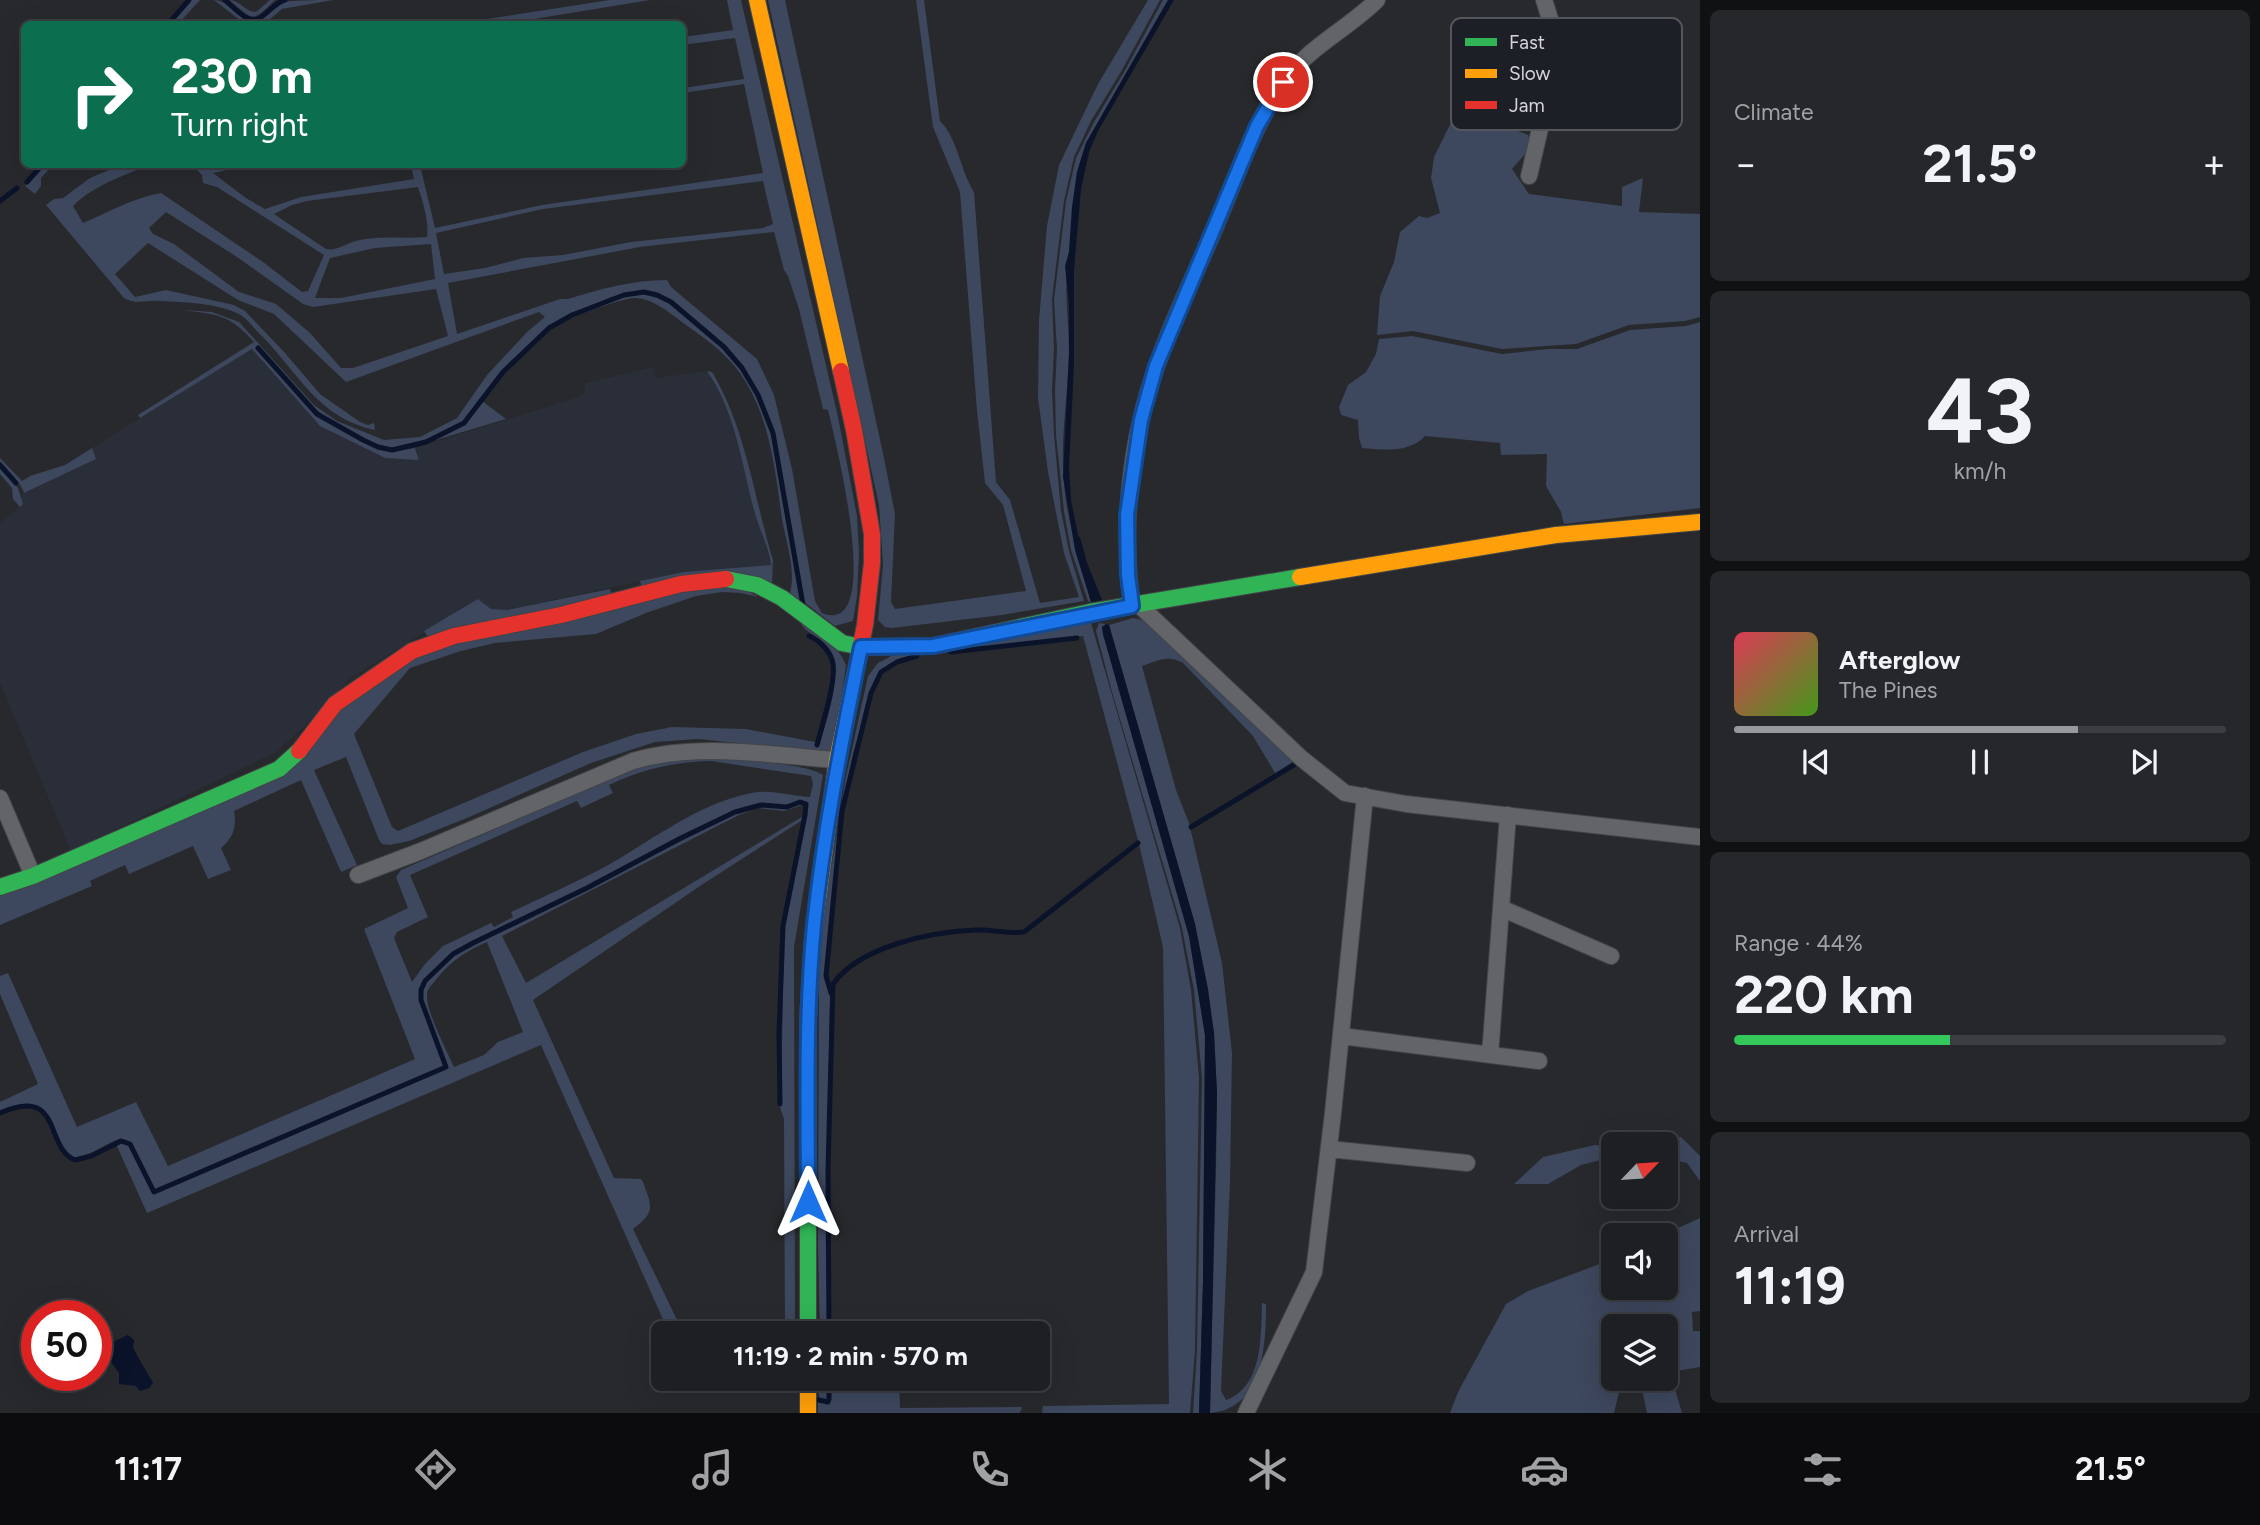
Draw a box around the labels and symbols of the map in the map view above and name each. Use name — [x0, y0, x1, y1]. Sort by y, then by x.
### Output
legend — [1451, 18, 1682, 130]
text: Fast — [1509, 31, 1545, 54]
pin — [1253, 52, 1313, 112]
text: Slow — [1509, 62, 1551, 85]
text: Jam — [1509, 94, 1545, 117]
north arrow — [1601, 1132, 1678, 1209]
position arrow — [771, 1165, 845, 1239]
speed limit sign: 50 — [21, 1300, 112, 1391]

